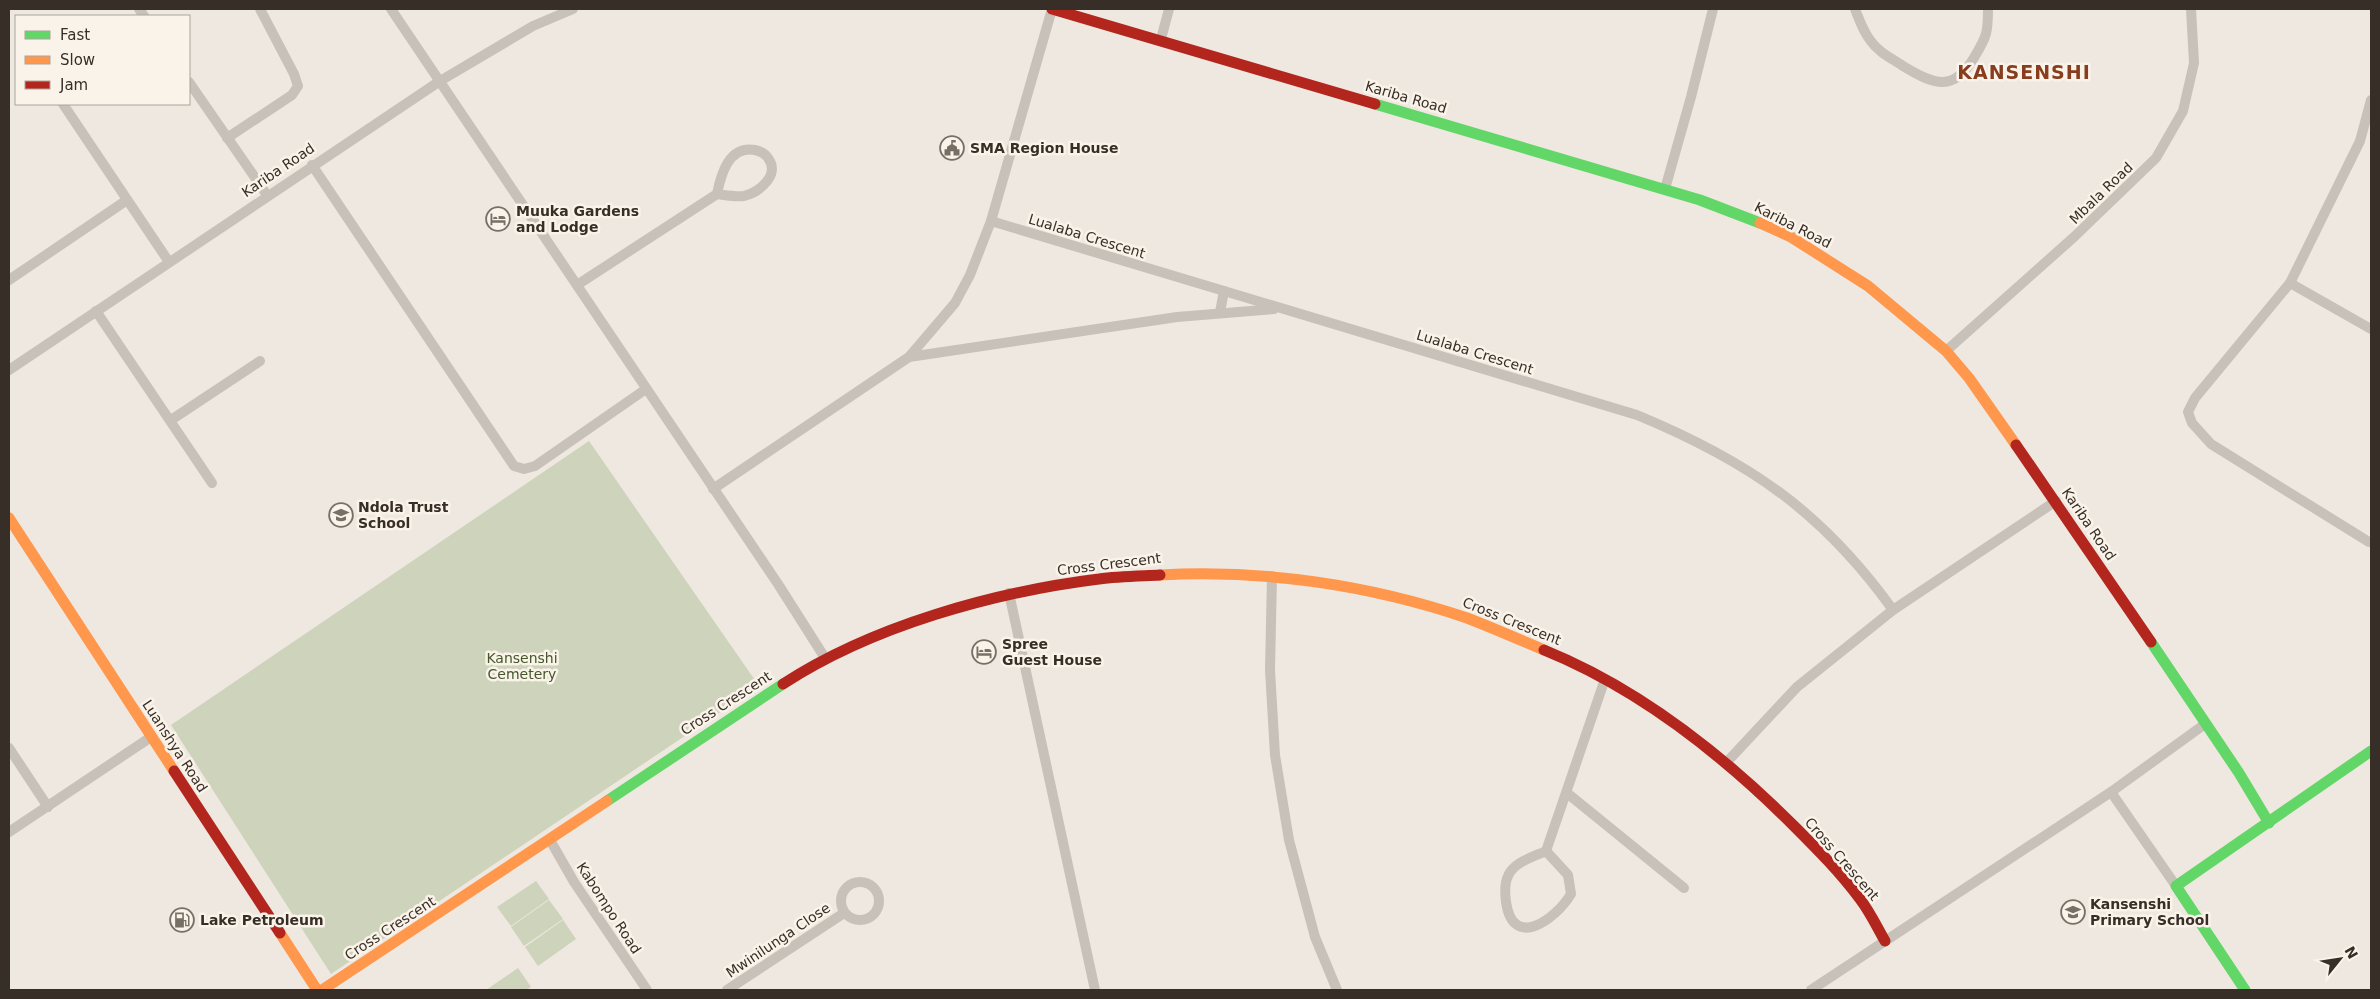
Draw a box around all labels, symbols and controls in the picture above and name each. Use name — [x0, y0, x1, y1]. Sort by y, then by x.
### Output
legend — [15, 15, 190, 105]
text: Fast — [60, 26, 90, 44]
text: Slow — [60, 51, 95, 69]
district label: KANSENSHI — [1957, 61, 2091, 83]
text: Jam — [59, 76, 88, 94]
street label: Kariba Road — [1363, 78, 1449, 116]
public building icon: SMA Region House — [939, 135, 965, 161]
street label: Kariba Road — [239, 140, 317, 200]
place label: SMA Region House — [970, 140, 1118, 156]
street label: Mbala Road — [2066, 159, 2136, 227]
street label: Kariba Road — [1752, 199, 1834, 251]
place label: Muuka Gardens and Lodge — [516, 203, 639, 235]
hotel icon: Muuka Gardens and Lodge — [485, 206, 511, 232]
street label: Lualaba Crescent — [1027, 211, 1148, 262]
street label: Lualaba Crescent — [1415, 327, 1536, 378]
street label: Kariba Road — [2059, 485, 2119, 563]
place label: Ndola Trust School — [358, 499, 449, 531]
school or university icon: Ndola Trust School — [328, 502, 354, 528]
street label: Cross Crescent — [1056, 550, 1162, 578]
street label: Cross Crescent — [1460, 594, 1564, 648]
place label: Spree Guest House — [1002, 636, 1102, 668]
hotel icon: Spree Guest House — [971, 639, 997, 665]
park label: Kansenshi Cemetery — [486, 650, 558, 682]
street label: Cross Crescent — [678, 668, 775, 738]
street label: Luanshya Road — [139, 697, 211, 795]
street label: Cross Crescent — [1802, 814, 1883, 904]
street label: Kabompo Road — [574, 859, 644, 957]
street label: Cross Crescent — [342, 893, 439, 963]
place label: Kansenshi Primary School — [2090, 896, 2209, 928]
street label: Mwinilunga Close — [723, 899, 833, 981]
school or university icon: Kansenshi Primary School — [2060, 899, 2086, 925]
fuel station icon: Lake Petroleum — [169, 907, 195, 933]
place label: Lake Petroleum — [200, 912, 324, 928]
north arrow — [2315, 934, 2365, 984]
text: N — [2341, 943, 2361, 962]

